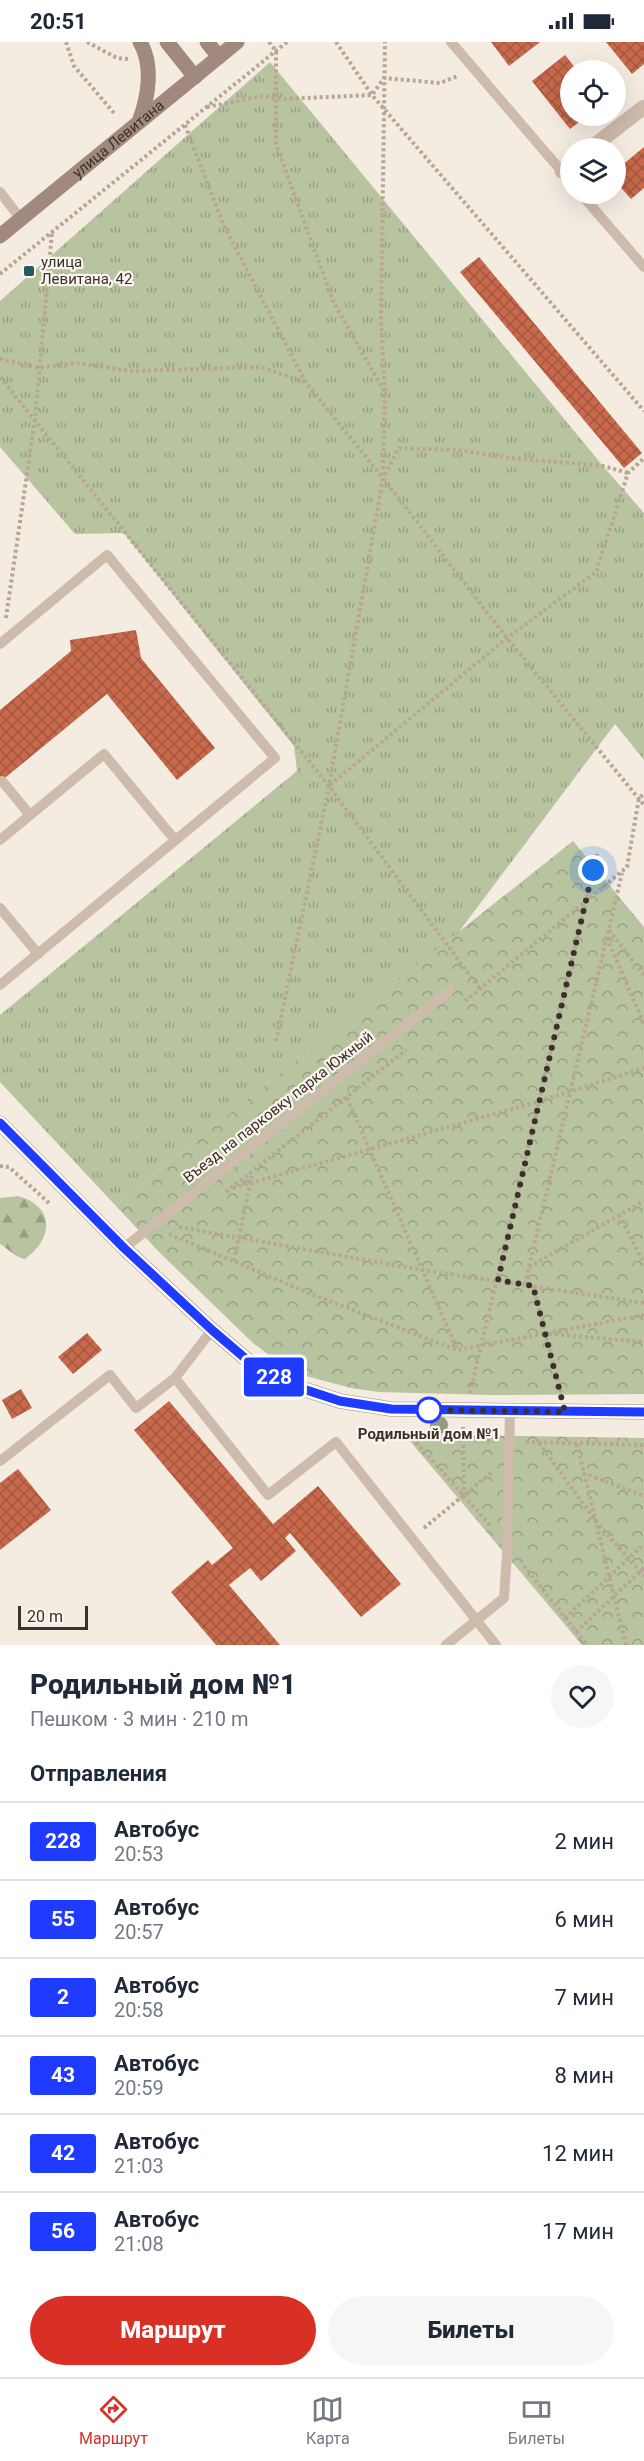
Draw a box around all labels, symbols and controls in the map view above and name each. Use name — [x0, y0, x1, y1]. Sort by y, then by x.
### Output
text: 20:51 — [30, 9, 87, 34]
map controls — [560, 60, 626, 204]
button: locate — [560, 60, 626, 126]
street label: улица Левитана — [69, 96, 168, 182]
button: layers — [560, 138, 626, 204]
place label: улица Левитана, 42 — [41, 253, 132, 288]
marker: улица Левитана, 42 — [22, 264, 36, 278]
your location — [578, 855, 608, 885]
street label: Въезд на парковку парка Южный — [180, 1027, 376, 1187]
line badge: 228 — [240, 1358, 308, 1396]
text: 228 — [256, 1365, 292, 1389]
marker: Родильный дом №1 — [416, 1397, 442, 1423]
place label: Родильный дом №1 — [358, 1425, 500, 1443]
scale bar — [18, 1603, 88, 1630]
text: 20 m — [27, 1607, 63, 1626]
button: heart — [551, 1665, 614, 1728]
text: Родильный дом №1 — [30, 1668, 296, 1701]
text: Пешком · 3 мин · 210 m — [30, 1707, 249, 1731]
text: Отправления — [30, 1761, 167, 1786]
text: Автобус — [114, 1817, 199, 1842]
text: 228 — [45, 1829, 81, 1853]
text: 2 мин — [554, 1829, 614, 1854]
text: 20:53 — [114, 1842, 164, 1866]
text: Автобус — [114, 1895, 199, 1920]
text: 55 — [51, 1907, 75, 1931]
text: 6 мин — [554, 1907, 614, 1932]
text: 20:57 — [114, 1920, 164, 1944]
text: Автобус — [114, 1973, 199, 1998]
text: 2 — [57, 1985, 69, 2009]
text: 7 мин — [554, 1985, 614, 2010]
text: 20:58 — [114, 1998, 164, 2022]
text: Автобус — [114, 2051, 199, 2076]
text: 43 — [51, 2063, 75, 2087]
text: 8 мин — [554, 2063, 614, 2088]
text: 20:59 — [114, 2076, 164, 2100]
text: Автобус — [114, 2129, 199, 2154]
text: 42 — [51, 2141, 75, 2165]
text: 12 мин — [542, 2141, 614, 2166]
text: 21:03 — [114, 2154, 164, 2178]
text: Автобус — [114, 2207, 199, 2232]
text: 56 — [51, 2219, 75, 2243]
text: 17 мин — [542, 2219, 614, 2244]
text: 21:08 — [114, 2232, 164, 2256]
button: Маршрут — [30, 2296, 316, 2365]
button: Билеты — [328, 2296, 614, 2365]
tab: Маршрут — [79, 2393, 148, 2448]
tab: Карта — [306, 2393, 350, 2448]
tab: Билеты — [508, 2393, 565, 2448]

